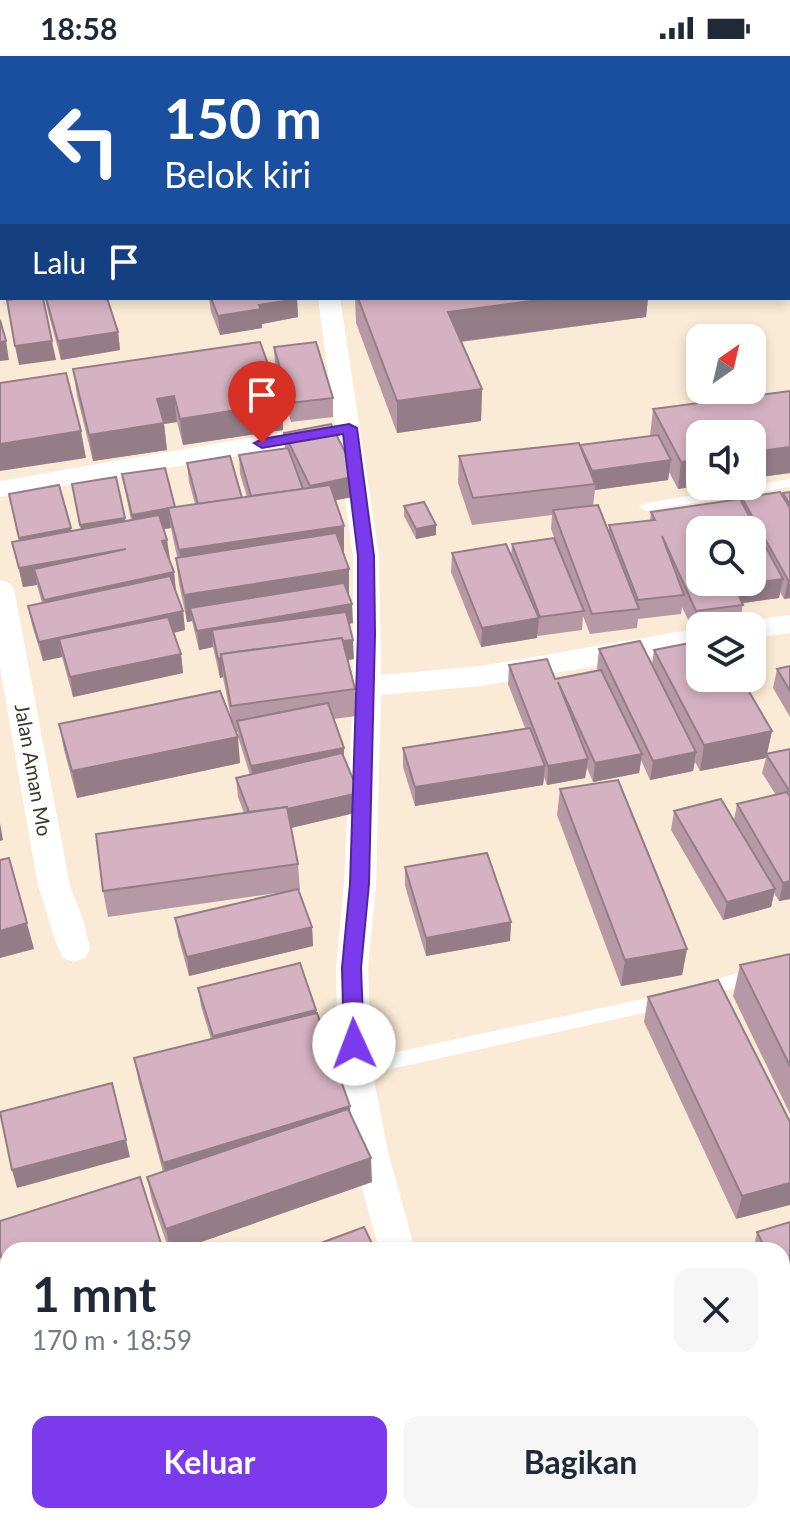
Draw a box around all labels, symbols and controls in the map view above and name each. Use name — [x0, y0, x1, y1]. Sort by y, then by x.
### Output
text: 18:58 — [40, 10, 117, 46]
text: 150 m — [164, 84, 322, 151]
icon: left — [32, 88, 136, 192]
text: Belok kiri — [164, 152, 311, 196]
icon: arrive — [102, 240, 146, 284]
text: Lalu — [32, 244, 86, 280]
north arrow — [686, 324, 766, 404]
map controls — [686, 324, 766, 692]
pin — [228, 361, 296, 443]
icon: arrive — [240, 373, 284, 417]
button: sound — [686, 420, 766, 500]
button: search — [686, 516, 766, 596]
button: layers — [686, 612, 766, 692]
street label: Jalan Aman Mo — [11, 702, 57, 838]
position arrow — [312, 1002, 396, 1086]
text: 1 mnt — [32, 1265, 156, 1322]
button: close — [674, 1268, 758, 1352]
text: 170 m · 18:59 — [32, 1324, 192, 1356]
button: Keluar — [32, 1416, 387, 1508]
button: Bagikan — [403, 1416, 758, 1508]

